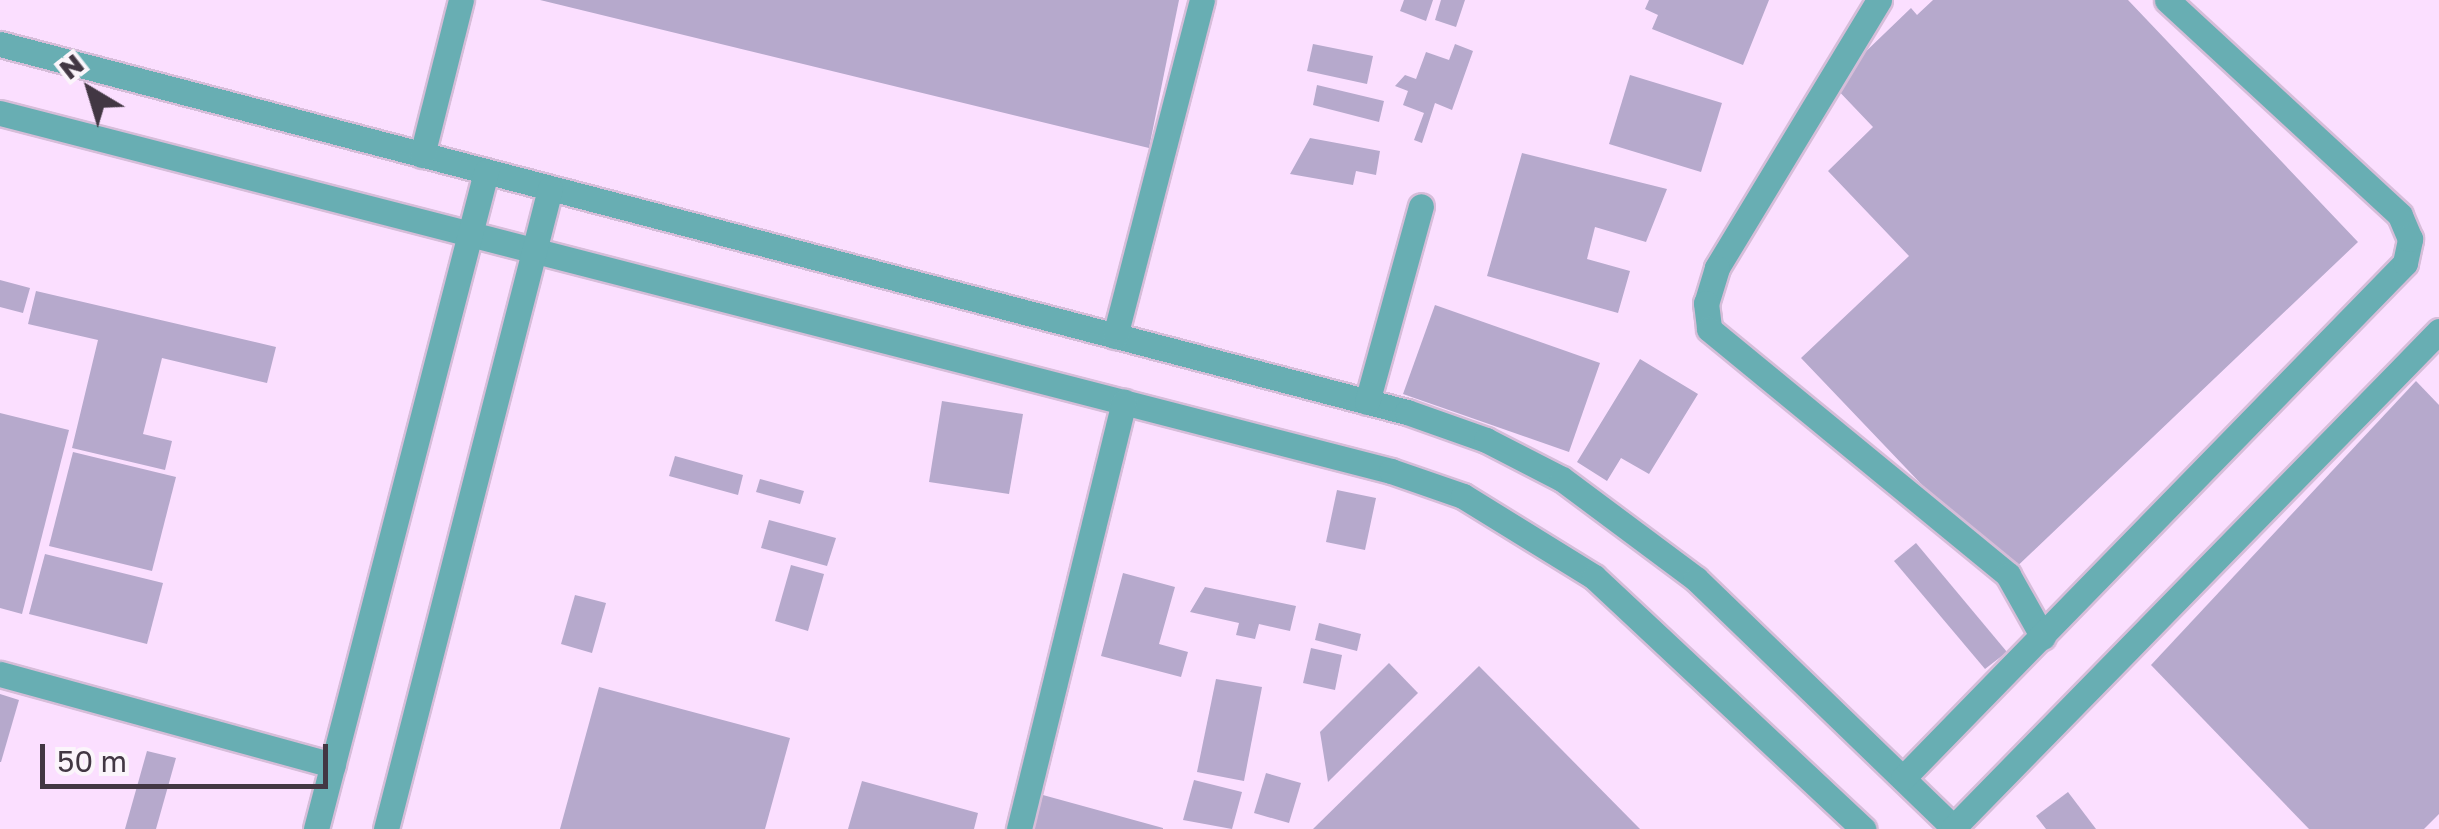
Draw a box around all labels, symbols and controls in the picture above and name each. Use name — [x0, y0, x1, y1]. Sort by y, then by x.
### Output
north arrow — [40, 40, 140, 140]
text: N — [53, 46, 90, 86]
scale bar — [45, 724, 332, 786]
text: 50 m — [57, 743, 127, 779]

